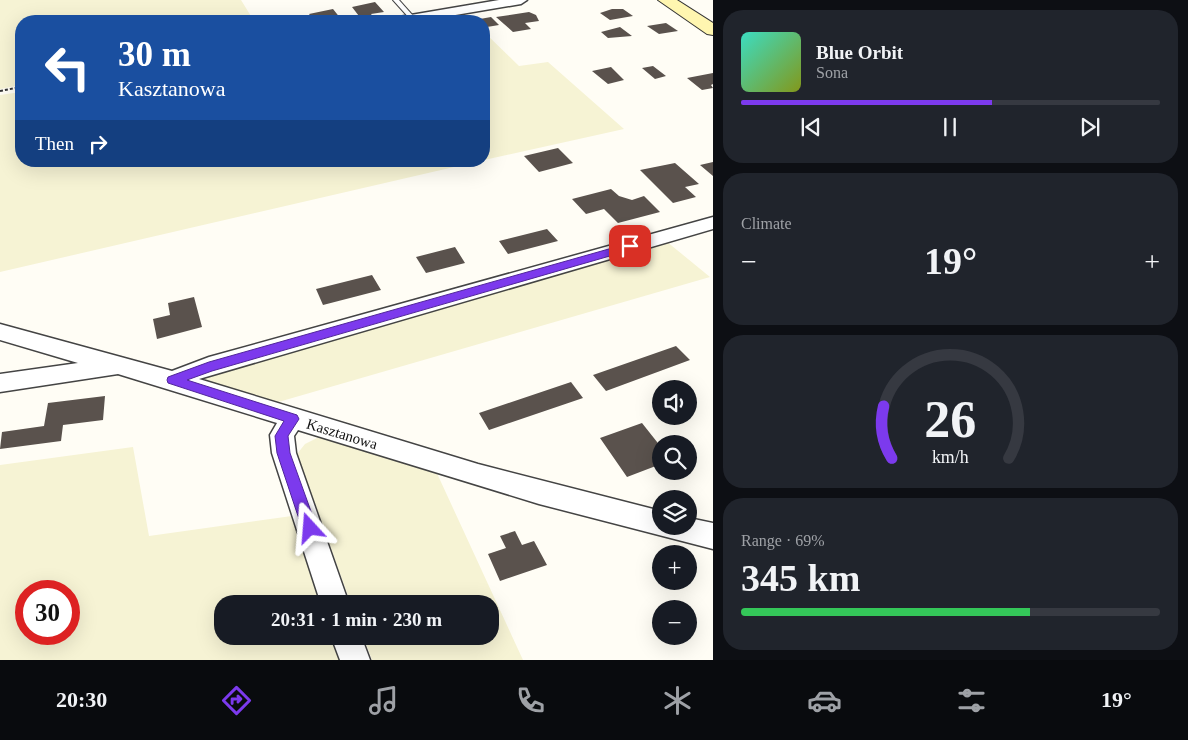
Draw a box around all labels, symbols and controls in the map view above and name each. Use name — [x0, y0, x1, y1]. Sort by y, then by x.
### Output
icon: left — [35, 35, 100, 100]
text: 30 m — [118, 35, 191, 74]
text: Blue Orbit — [816, 42, 903, 63]
text: Sona — [816, 64, 848, 81]
text: Kasztanowa — [118, 76, 226, 101]
icon: previous — [797, 113, 825, 141]
icon: pause — [936, 113, 964, 141]
icon: next — [1076, 113, 1104, 141]
icon: right — [84, 130, 112, 158]
text: Then — [35, 133, 74, 154]
text: Climate — [741, 215, 792, 232]
pin — [609, 225, 651, 267]
icon: arrive — [616, 232, 644, 260]
text: 19° — [924, 240, 977, 282]
text: − — [741, 246, 757, 277]
text: + — [1144, 246, 1160, 277]
map controls — [652, 380, 697, 645]
button: sound — [652, 380, 697, 425]
text: 26 — [925, 391, 977, 448]
street label: Kasztanowa — [305, 416, 380, 452]
button: search — [652, 435, 697, 480]
text: km/h — [932, 447, 969, 467]
button: layers — [652, 490, 697, 535]
position arrow — [283, 501, 335, 553]
text: Range · 69% — [741, 532, 825, 549]
button: + — [652, 545, 697, 590]
text: 345 km — [741, 557, 860, 599]
speed limit sign: 30 — [15, 580, 80, 645]
button: − — [652, 600, 697, 645]
text: 20:31 · 1 min · 230 m — [271, 609, 442, 630]
icon: directions — [219, 683, 254, 718]
icon: music — [366, 683, 401, 718]
icon: phone — [513, 683, 548, 718]
icon: climate — [660, 683, 695, 718]
icon: car — [807, 683, 842, 718]
icon: filters — [954, 683, 989, 718]
text: 20:30 — [56, 687, 107, 712]
text: 19° — [1101, 687, 1132, 712]

